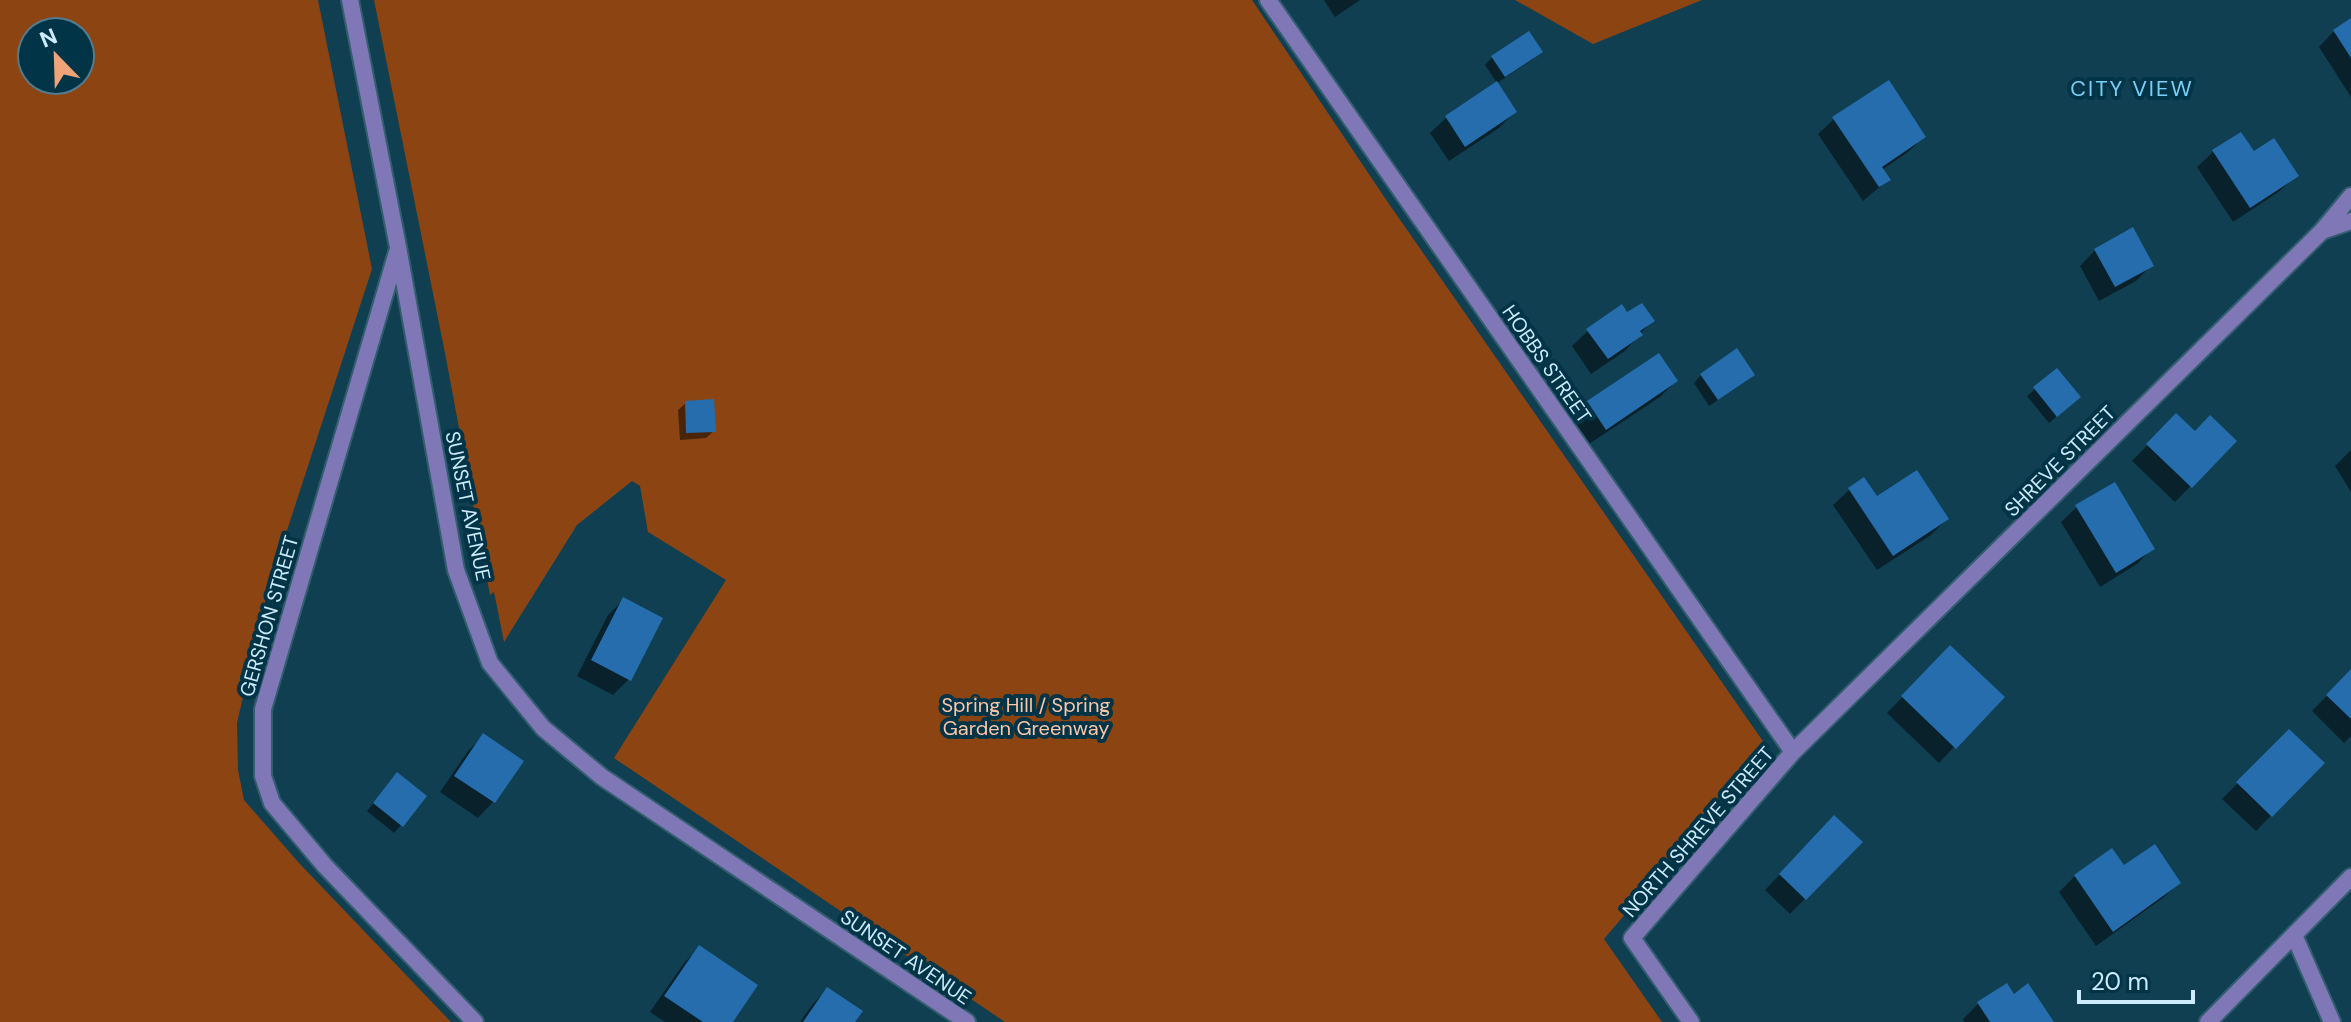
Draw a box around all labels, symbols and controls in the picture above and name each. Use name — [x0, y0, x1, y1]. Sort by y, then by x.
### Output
north arrow — [16, 16, 96, 96]
text: N — [35, 22, 61, 55]
district label: CITY VIEW — [2070, 74, 2194, 103]
street label: HOBBS STREET — [1497, 300, 1597, 428]
street label: SHREVE STREET — [1999, 400, 2121, 522]
street label: SUNSET AVENUE — [439, 429, 497, 583]
street label: GERSHON STREET — [234, 532, 304, 700]
park label: Spring Hill / Spring Garden Greenway — [941, 692, 1111, 741]
street label: NORTH SHREVE STREET — [1617, 741, 1779, 923]
street label: SUNSET AVENUE — [836, 904, 976, 1010]
scale bar — [2079, 954, 2193, 1004]
text: 20 m — [2091, 966, 2149, 997]

